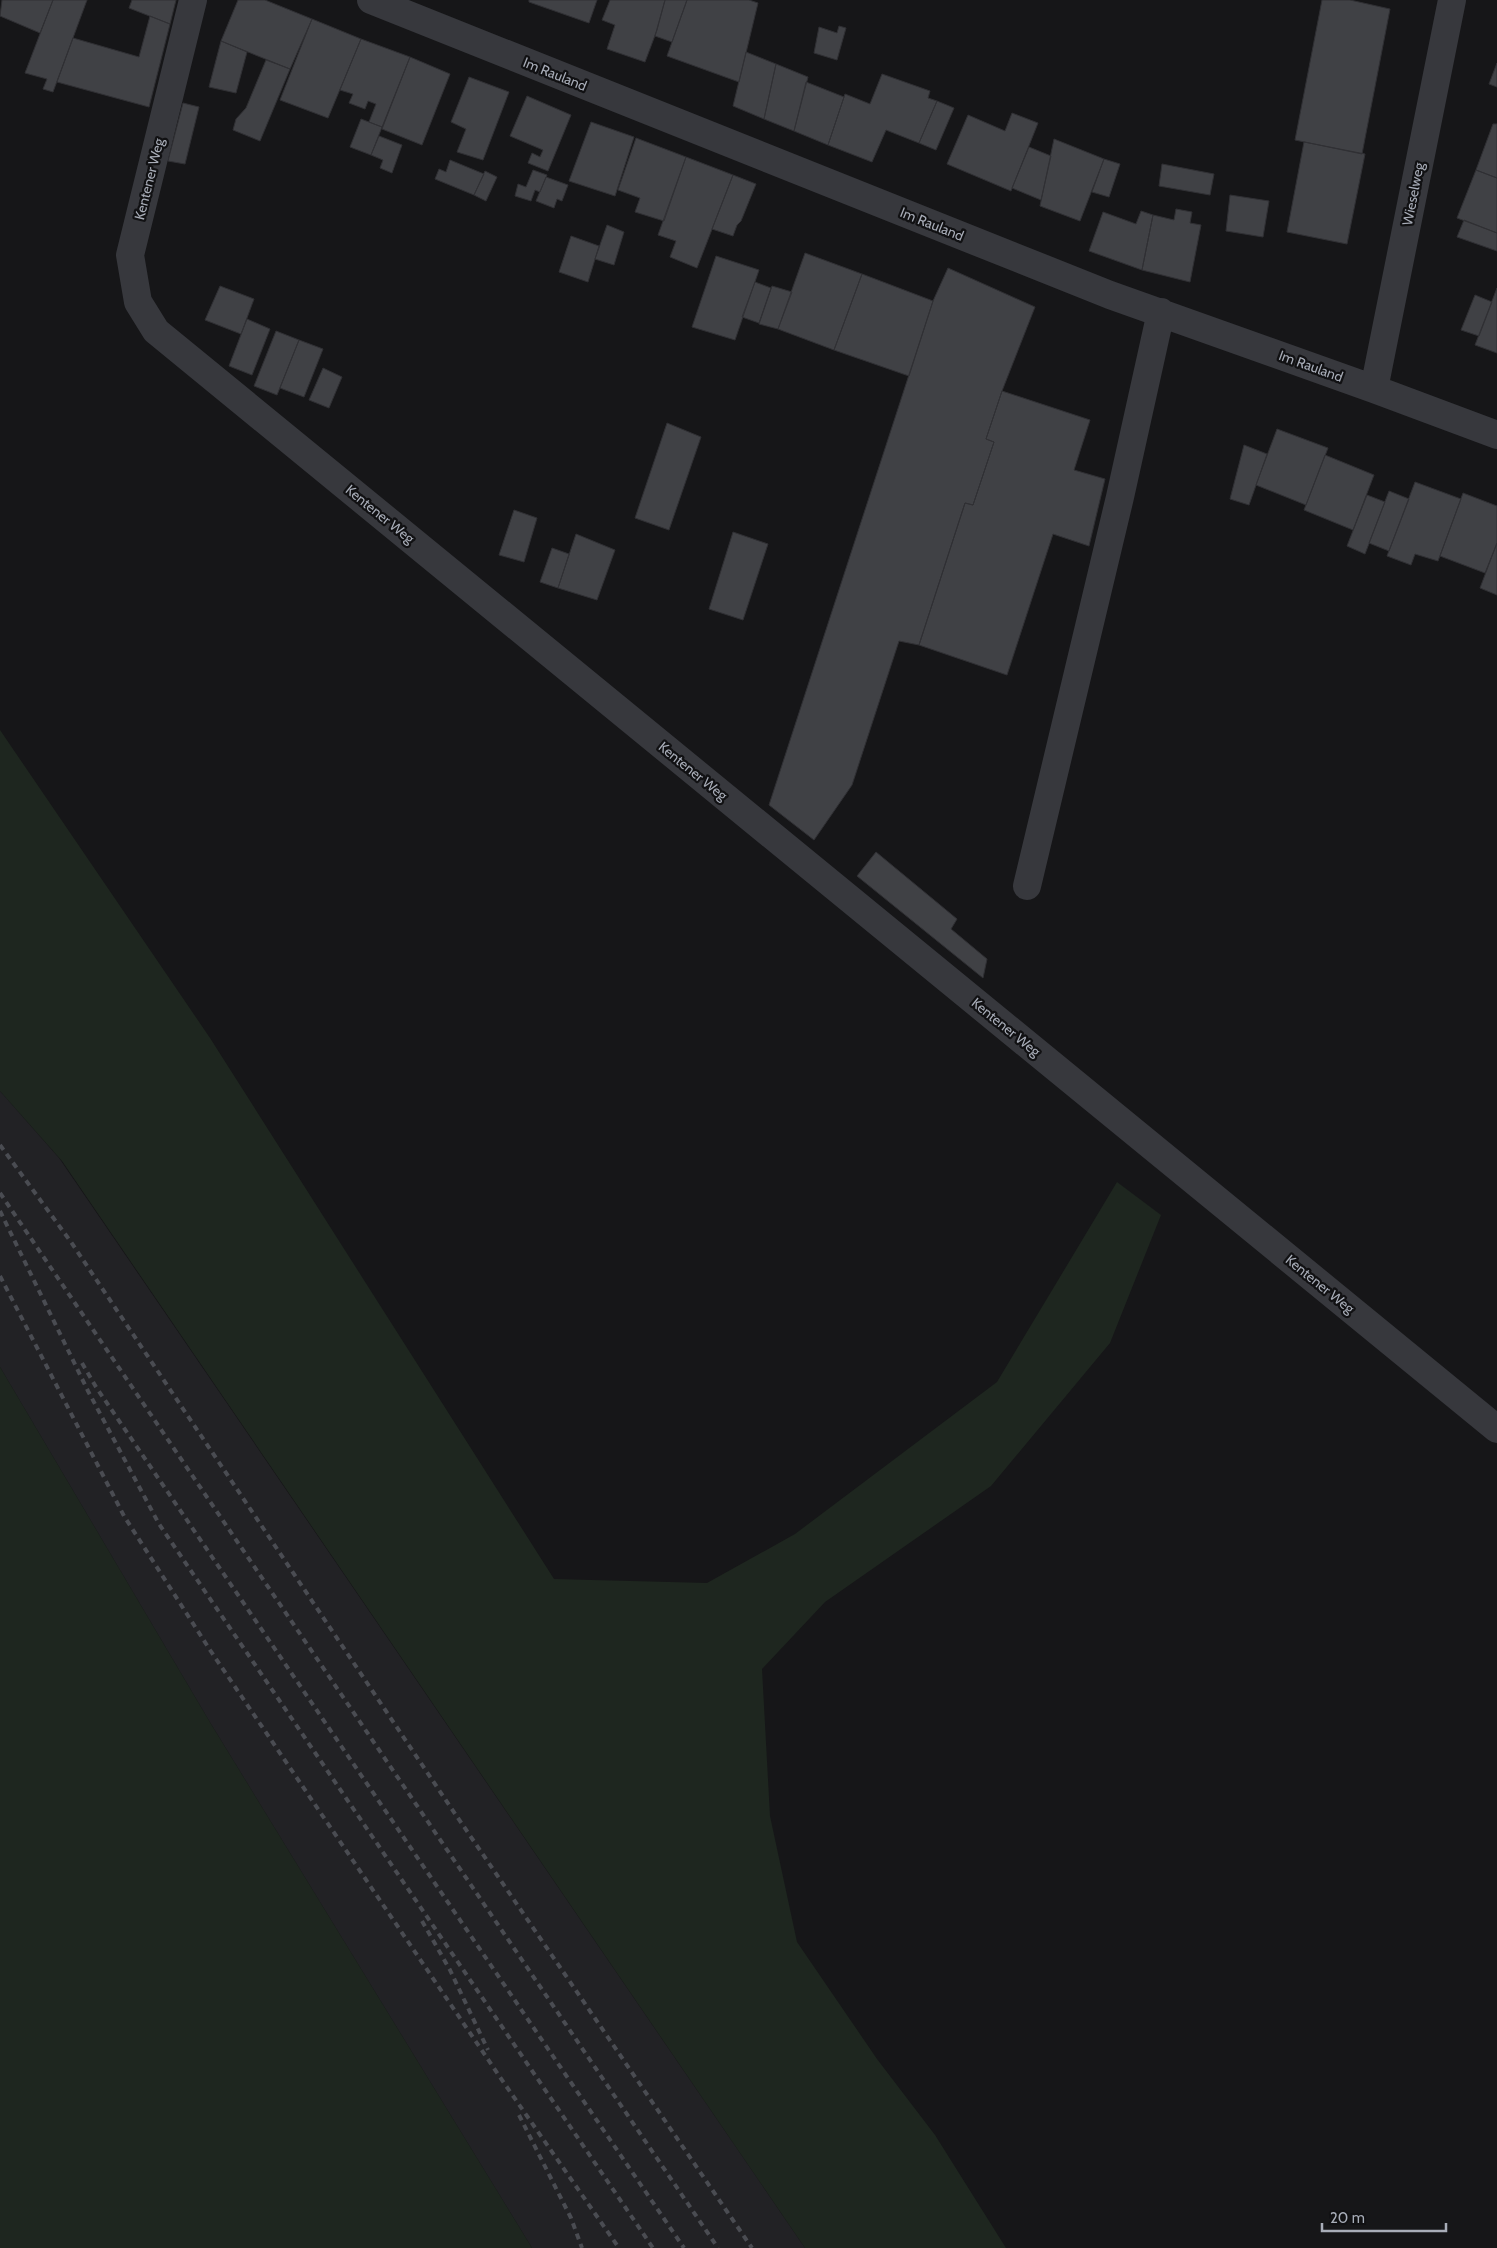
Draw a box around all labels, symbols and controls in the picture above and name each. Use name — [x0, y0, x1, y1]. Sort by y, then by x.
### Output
street label: Im Rauland — [521, 53, 589, 95]
street label: Kentener Weg — [130, 135, 168, 222]
street label: Wieselweg — [1398, 160, 1428, 227]
street label: Im Rauland — [898, 203, 966, 245]
street label: Im Rauland — [1276, 346, 1346, 386]
street label: Kentener Weg — [342, 481, 419, 548]
street label: Kentener Weg — [655, 738, 732, 805]
street label: Kentener Weg — [968, 994, 1045, 1061]
street label: Kentener Weg — [1282, 1251, 1359, 1318]
scale bar — [1322, 2200, 1446, 2232]
text: 20 m — [1330, 2209, 1365, 2227]

